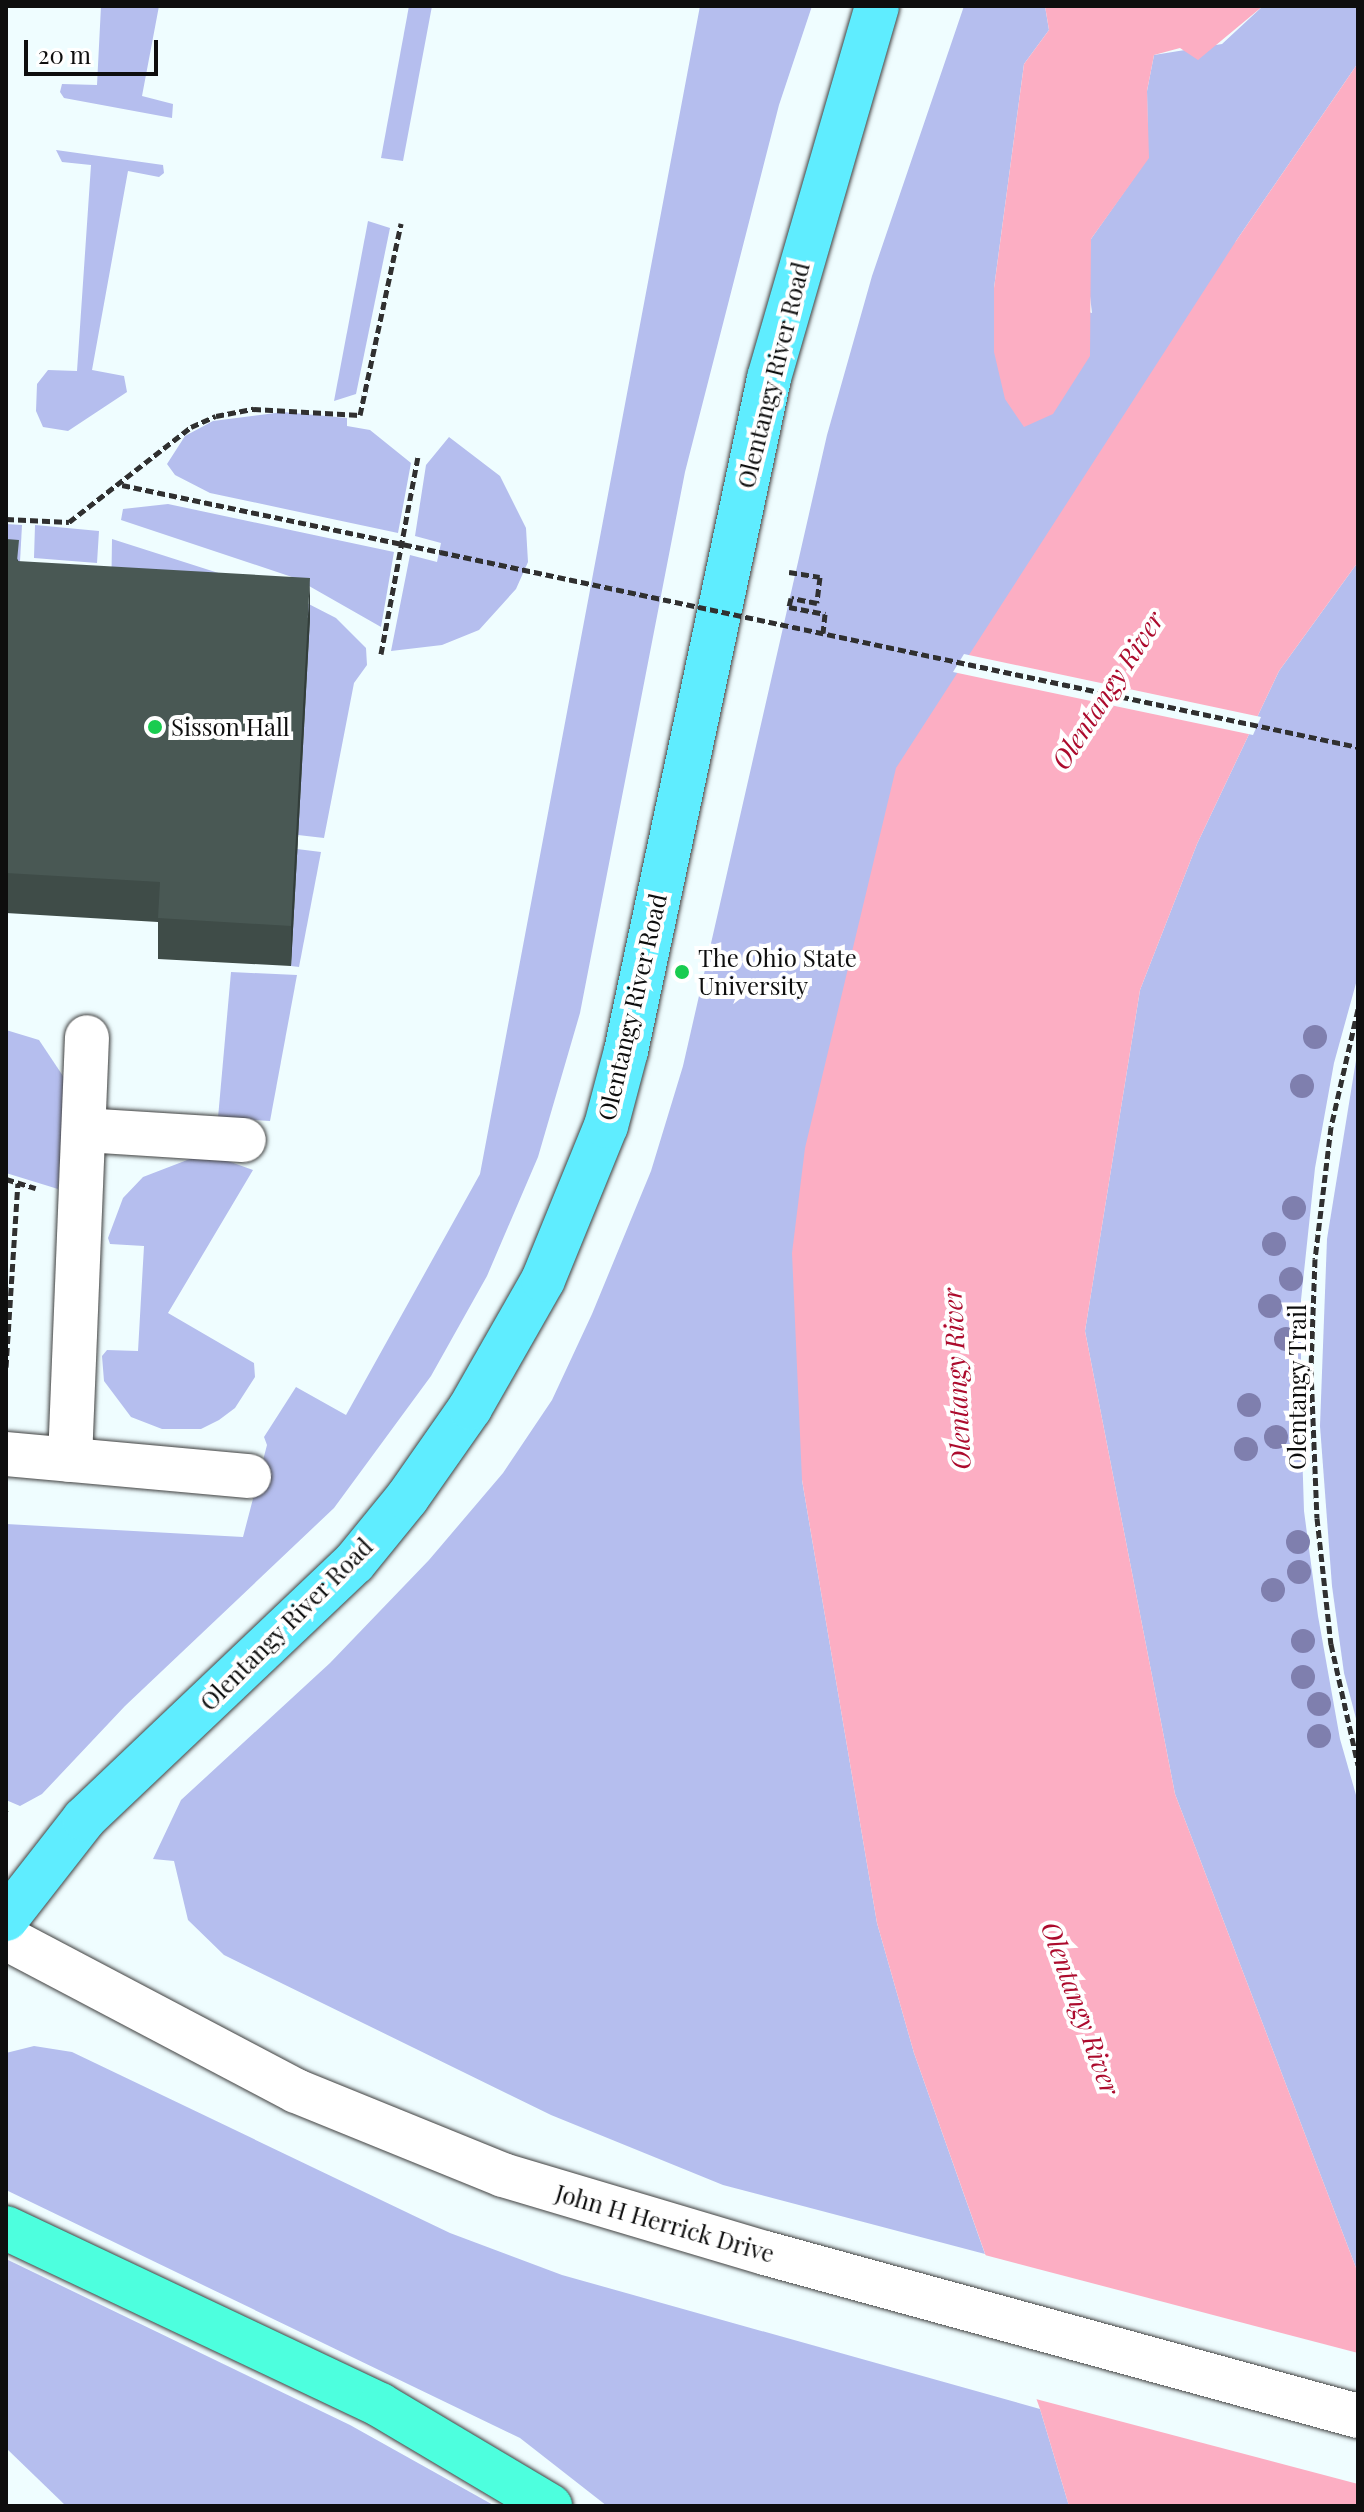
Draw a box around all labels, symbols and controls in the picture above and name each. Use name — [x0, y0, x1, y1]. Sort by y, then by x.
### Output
scale bar — [28, 24, 162, 74]
text: 20 m — [38, 38, 91, 70]
street label: Olentangy River Road — [731, 258, 815, 492]
water label: Olentangy River — [1044, 605, 1170, 775]
place label: Sisson Hall — [171, 713, 290, 741]
marker: Sisson Hall — [146, 718, 164, 736]
street label: Olentangy River Road — [592, 890, 672, 1124]
place label: The Ohio State University — [698, 944, 857, 1000]
marker: The Ohio State University — [673, 963, 691, 981]
water label: Olentangy River — [936, 1287, 976, 1471]
street label: Olentangy Trail — [1283, 1303, 1311, 1471]
street label: Olentangy River Road — [193, 1531, 379, 1717]
water label: Olentangy River — [1035, 1917, 1127, 2099]
street label: John H Herrick Drive — [552, 2178, 778, 2268]

